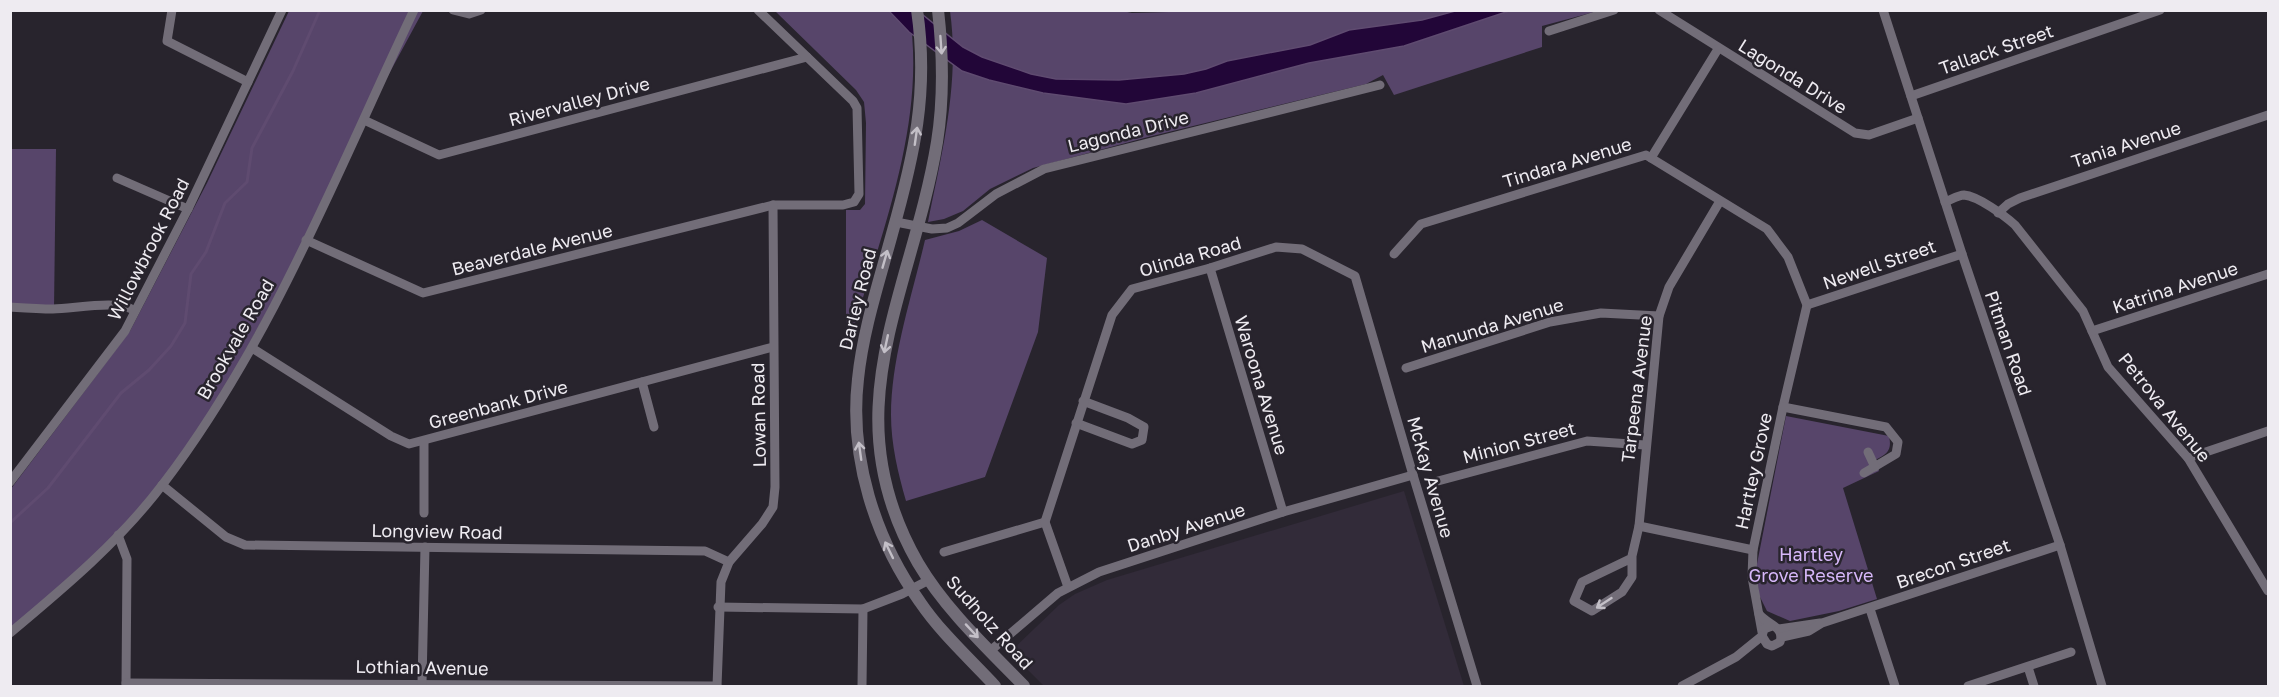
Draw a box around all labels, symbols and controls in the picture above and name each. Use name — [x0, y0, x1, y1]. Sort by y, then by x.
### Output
street label: Tallack Street — [1936, 19, 2056, 79]
one-way arrow — [936, 34, 947, 54]
street label: Lagonda Drive — [1735, 34, 1851, 118]
street label: Rivervalley Drive — [506, 72, 652, 130]
street label: Lagonda Drive — [1065, 105, 1191, 157]
street label: Tania Avenue — [2068, 116, 2184, 172]
one-way arrow — [911, 127, 922, 146]
street label: Tindara Avenue — [1500, 132, 1634, 192]
street label: Willowbrook Road — [103, 174, 193, 324]
street label: Beaverdale Avenue — [449, 218, 615, 280]
street label: Olinda Road — [1137, 231, 1243, 281]
street label: Newell Street — [1820, 234, 1938, 294]
street label: Darley Road — [834, 246, 880, 352]
one-way arrow — [880, 250, 891, 269]
street label: Katrina Avenue — [2110, 256, 2240, 318]
street label: Brookvale Road — [192, 275, 278, 403]
street label: Pitman Road — [1981, 288, 2037, 398]
street label: Manunda Avenue — [1418, 293, 1566, 357]
street label: Waroona Avenue — [1230, 313, 1294, 457]
street label: Tarpeena Avenue — [1616, 314, 1656, 464]
one-way arrow — [880, 334, 891, 353]
street label: Petrova Avenue — [2114, 348, 2216, 466]
street label: Lowan Road — [746, 362, 770, 468]
street label: Greenbank Drive — [426, 375, 570, 433]
street label: Hartley Grove — [1730, 411, 1776, 531]
street label: McKay Avenue — [1403, 414, 1459, 540]
street label: Minion Street — [1460, 416, 1578, 468]
one-way arrow — [854, 441, 865, 461]
street label: Danby Avenue — [1124, 498, 1248, 556]
street label: Longview Road — [371, 519, 503, 543]
street label: Brecon Street — [1893, 533, 2013, 593]
one-way arrow — [883, 542, 895, 560]
park label: Hartley Grove Reserve — [1749, 543, 1873, 586]
street label: Sudholz Road — [942, 570, 1038, 674]
one-way arrow — [1596, 598, 1613, 610]
one-way arrow — [965, 624, 979, 639]
street label: Lothian Avenue — [355, 655, 489, 679]

